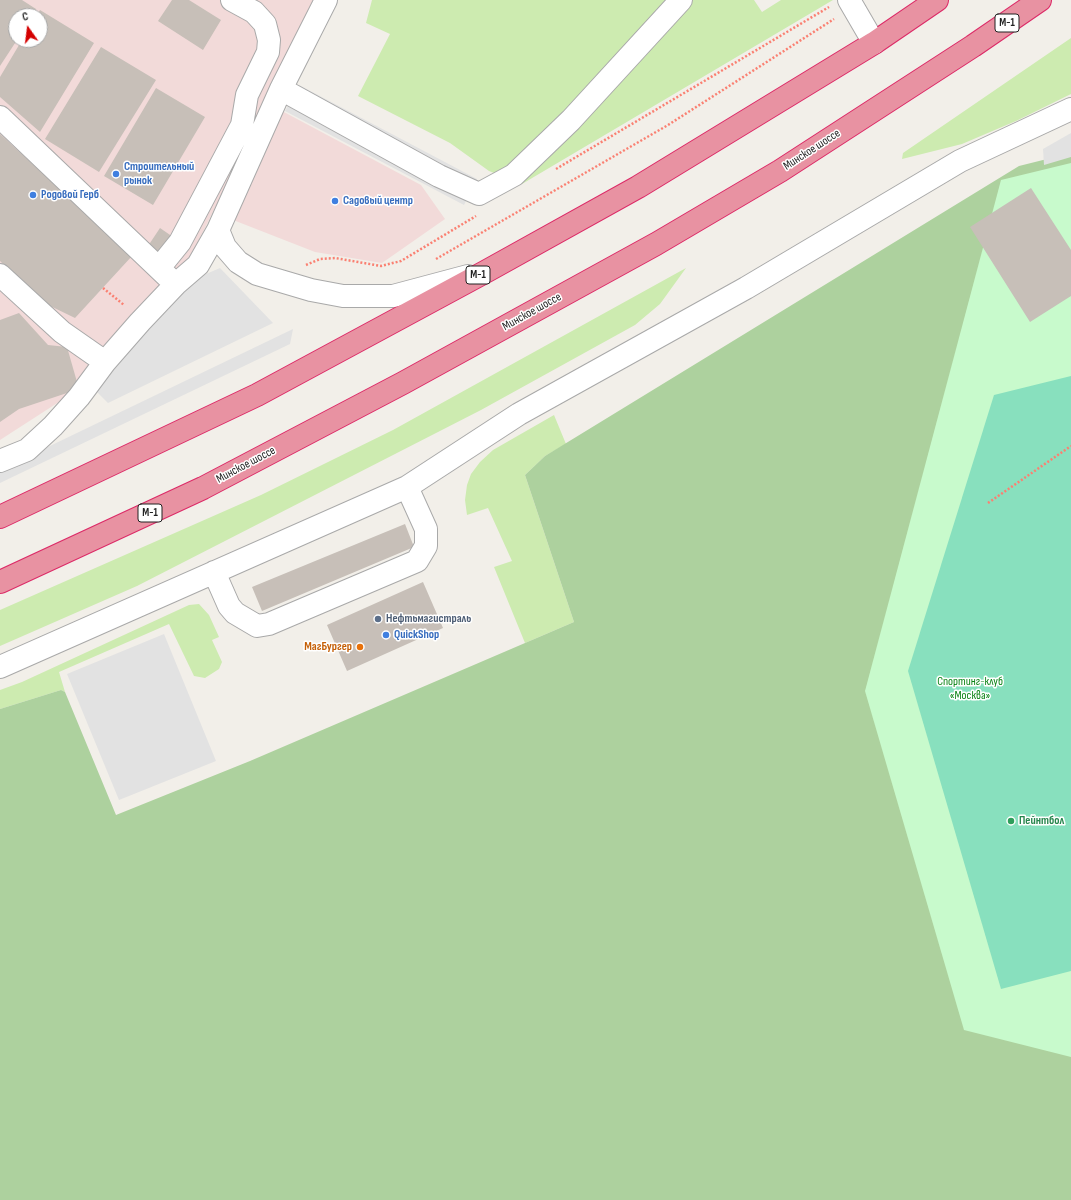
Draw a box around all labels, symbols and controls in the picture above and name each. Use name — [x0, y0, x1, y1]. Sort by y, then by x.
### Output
north arrow — [8, 8, 48, 48]
text: С — [21, 10, 30, 24]
road number: М-1 — [995, 14, 1019, 32]
street label: Минское шоссе — [781, 126, 843, 174]
place label: Строительный рынок — [124, 160, 194, 188]
marker: Строительный рынок — [111, 169, 121, 179]
place label: Родовой Герб — [41, 188, 99, 202]
marker: Родовой Герб — [28, 190, 38, 200]
place label: Садовый центр — [343, 194, 413, 208]
marker: Садовый центр — [330, 196, 340, 206]
road number: М-1 — [466, 266, 490, 284]
street label: Минское шоссе — [500, 290, 564, 334]
street label: Минское шоссе — [214, 443, 278, 487]
road number: М-1 — [138, 504, 162, 522]
place label: Нефтьмагистраль — [386, 612, 471, 626]
marker: Нефтьмагистраль — [373, 614, 383, 624]
place label: QuickShop — [394, 628, 439, 642]
marker: QuickShop — [381, 630, 391, 640]
place label: МагБургер — [304, 640, 352, 654]
marker: МагБургер — [355, 642, 365, 652]
park label: Спортинг-клуб «Москва» — [937, 675, 1003, 703]
place label: Пейнтбол — [1019, 814, 1064, 828]
marker: Пейнтбол — [1006, 816, 1016, 826]

